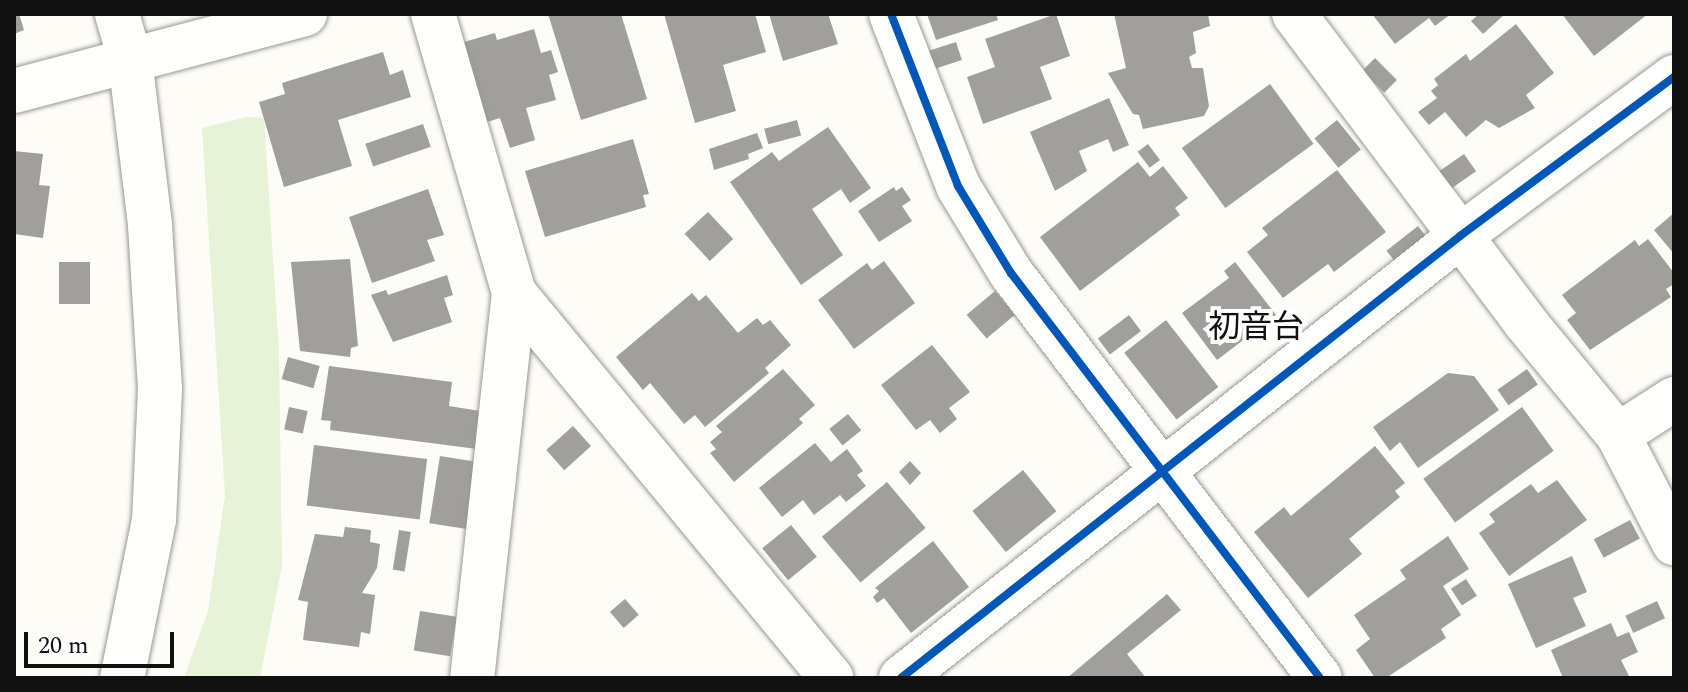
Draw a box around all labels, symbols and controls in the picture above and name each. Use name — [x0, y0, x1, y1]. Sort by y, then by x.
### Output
district label: 初音台 — [1208, 309, 1304, 347]
scale bar — [28, 616, 178, 666]
text: 20 m — [38, 628, 89, 664]

